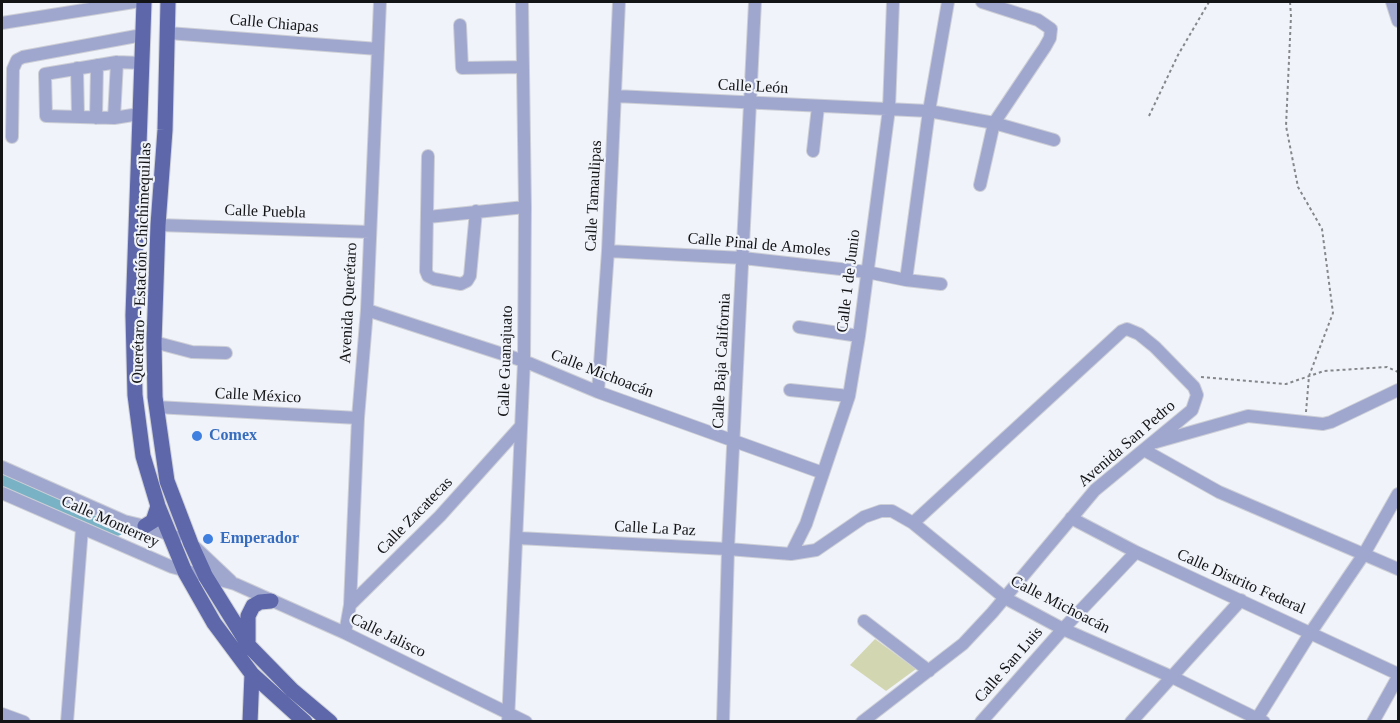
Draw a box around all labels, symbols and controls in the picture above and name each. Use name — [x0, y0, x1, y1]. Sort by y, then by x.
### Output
street label: Calle Chiapas — [229, 11, 319, 37]
street label: Calle León — [717, 76, 789, 98]
street label: Calle Tamaulipas — [582, 140, 606, 252]
street label: Querétaro - Estación Chichimequillas — [128, 142, 156, 384]
street label: Calle Puebla — [224, 201, 306, 223]
street label: Calle 1 de Junio — [833, 228, 865, 334]
street label: Calle Pinal de Amoles — [687, 229, 831, 261]
street label: Avenida Querétaro — [336, 242, 362, 364]
street label: Calle Baja California — [709, 293, 735, 429]
street label: Calle Guanajuato — [494, 305, 518, 417]
street label: Calle Michoacán — [548, 346, 656, 402]
street label: Calle México — [214, 384, 302, 408]
street label: Avenida San Pedro — [1075, 397, 1179, 491]
place label: Comex — [209, 426, 257, 446]
marker: Comex — [190, 429, 204, 443]
street label: Calle Zacatecas — [373, 473, 457, 559]
street label: Calle Monterrey — [58, 492, 162, 552]
street label: Calle La Paz — [614, 517, 696, 541]
place label: Emperador — [220, 529, 299, 549]
marker: Emperador — [201, 532, 215, 546]
street label: Calle Distrito Federal — [1174, 545, 1308, 619]
street label: Calle Michoacán — [1007, 572, 1113, 638]
street label: Calle Jalisco — [347, 610, 429, 662]
street label: Calle San Luis — [971, 623, 1047, 707]

